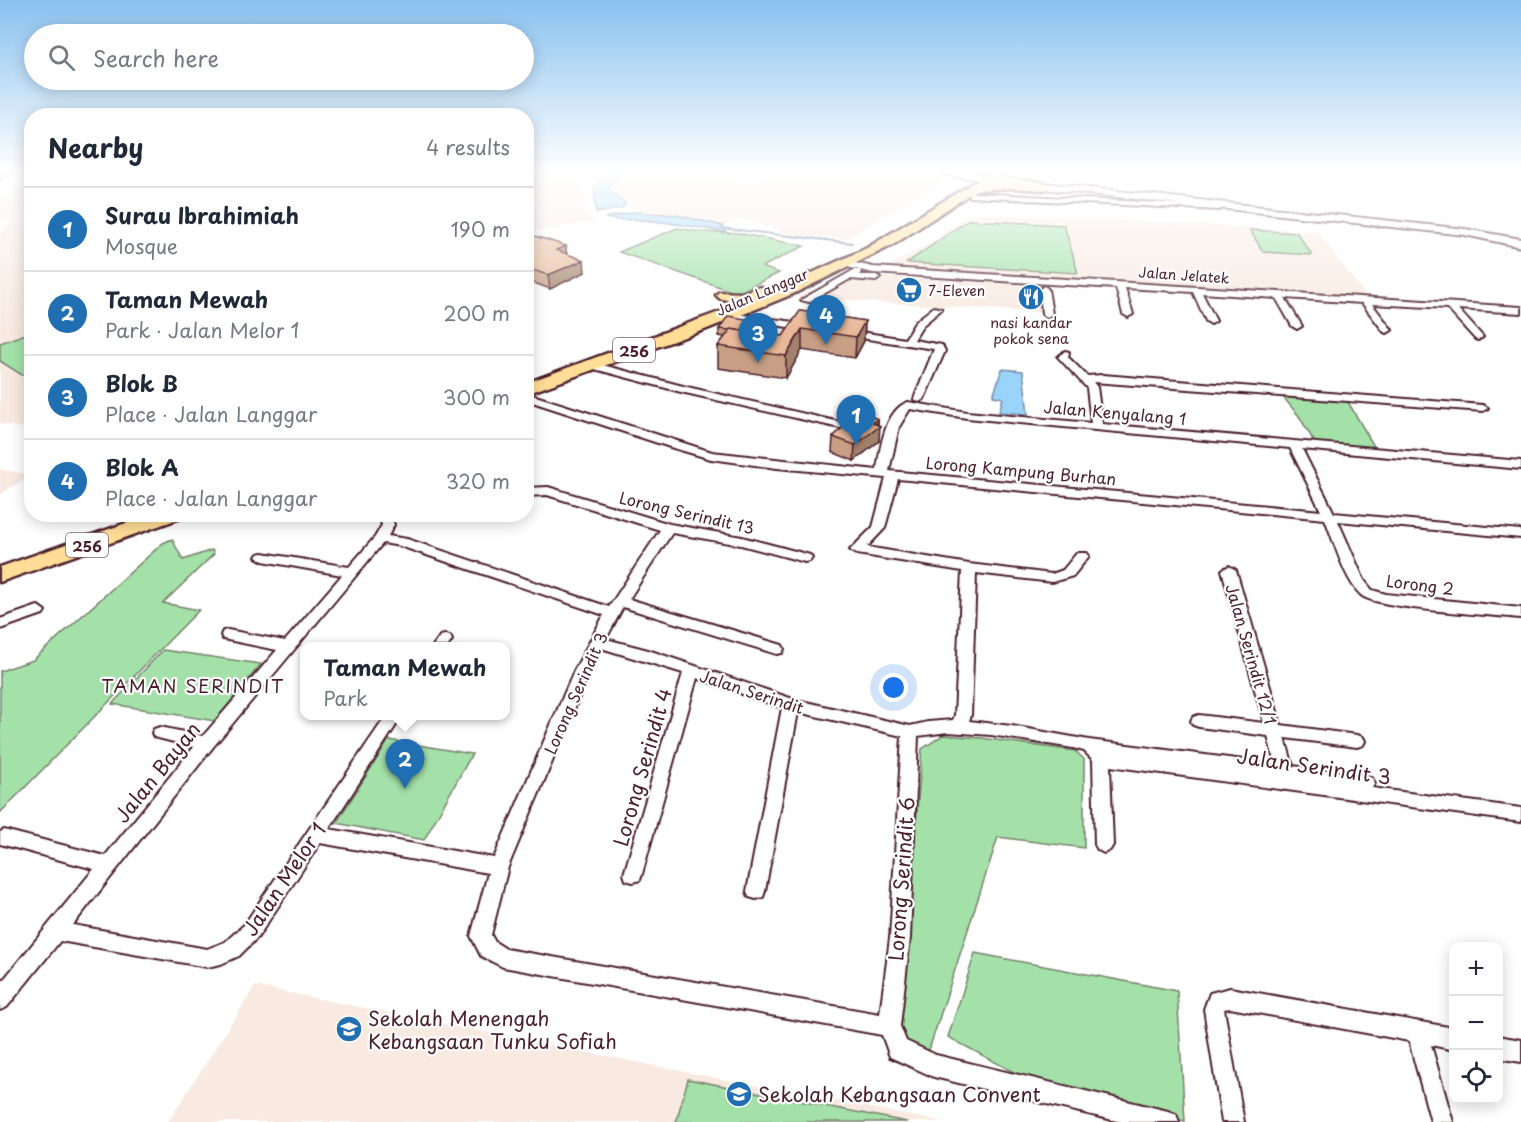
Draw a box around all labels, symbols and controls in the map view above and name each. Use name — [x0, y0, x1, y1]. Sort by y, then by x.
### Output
search box — [24, 24, 534, 90]
icon: search — [45, 41, 78, 74]
text: Search here — [93, 41, 219, 74]
text: Nearby — [48, 128, 143, 167]
text: 4 results — [426, 132, 510, 162]
text: Surau Ibrahimiah — [105, 198, 299, 231]
text: 1 — [63, 214, 72, 244]
text: 190 m — [451, 214, 510, 244]
text: Mosque — [105, 231, 178, 261]
street label: Jalan Jelatek — [1138, 261, 1231, 289]
street label: Jalan Langgar — [713, 263, 811, 321]
supermarket icon: 7-Eleven — [894, 275, 924, 305]
place label: 7-Eleven — [928, 280, 985, 301]
text: Taman Mewah — [105, 282, 268, 315]
restaurant icon: nasi kandar pokok sena — [1016, 282, 1046, 312]
pin: 4 — [806, 296, 846, 345]
text: 2 — [60, 298, 75, 328]
text: 200 m — [443, 298, 510, 328]
place label: nasi kandar pokok sena — [990, 312, 1072, 349]
pin: 3 — [738, 314, 777, 363]
text: Park · Jalan Melor 1 — [105, 315, 300, 345]
road number: 256 — [613, 338, 655, 362]
text: Blok B — [105, 366, 178, 399]
text: 3 — [61, 382, 74, 412]
text: 300 m — [443, 382, 510, 412]
street label: Jalan Kenyalang 1 — [1043, 394, 1187, 430]
pin: 1 — [836, 396, 876, 445]
text: Place · Jalan Langgar — [105, 399, 317, 429]
text: Blok A — [105, 450, 179, 483]
street label: Lorong Kampung Burhan — [925, 450, 1117, 490]
text: 4 — [61, 466, 74, 496]
text: 320 m — [446, 466, 510, 496]
text: Place · Jalan Langgar — [105, 483, 317, 513]
street label: Lorong Serindit 13 — [617, 485, 757, 539]
road number: 256 — [66, 533, 108, 557]
street label: Lorong 2 — [1385, 568, 1455, 600]
street label: Jalan Serindit 12/1 — [1220, 581, 1284, 727]
street label: Lorong Serindit 3 — [537, 628, 613, 758]
popup — [300, 642, 510, 720]
text: Taman Mewah — [323, 650, 487, 683]
street label: Jalan Serindit — [697, 663, 808, 719]
district label: TAMAN SERINDIT — [101, 672, 285, 699]
your location — [879, 673, 908, 702]
text: Park — [323, 683, 368, 713]
street label: Lorong Serindit 4 — [605, 684, 679, 850]
street label: Jalan Bayan — [107, 715, 207, 829]
pin: 2 — [386, 740, 424, 789]
street label: Jalan Serindit 3 — [1235, 740, 1393, 792]
street label: Lorong Serindit 6 — [880, 796, 922, 962]
street label: Jalan Melor 1 — [235, 816, 333, 942]
map controls — [1449, 942, 1503, 1104]
button: + — [1449, 942, 1503, 996]
button: − — [1449, 996, 1503, 1050]
place label: Sekolah Menengah Kebangsaan Tunku Sofiah — [368, 1003, 617, 1056]
school or university icon: Sekolah Menengah Kebangsaan Tunku Sofiah — [334, 1014, 364, 1044]
button: locate — [1449, 1050, 1503, 1104]
school or university icon: Sekolah Kebangsaan Convent — [724, 1079, 754, 1109]
place label: Sekolah Kebangsaan Convent — [758, 1079, 1041, 1109]

